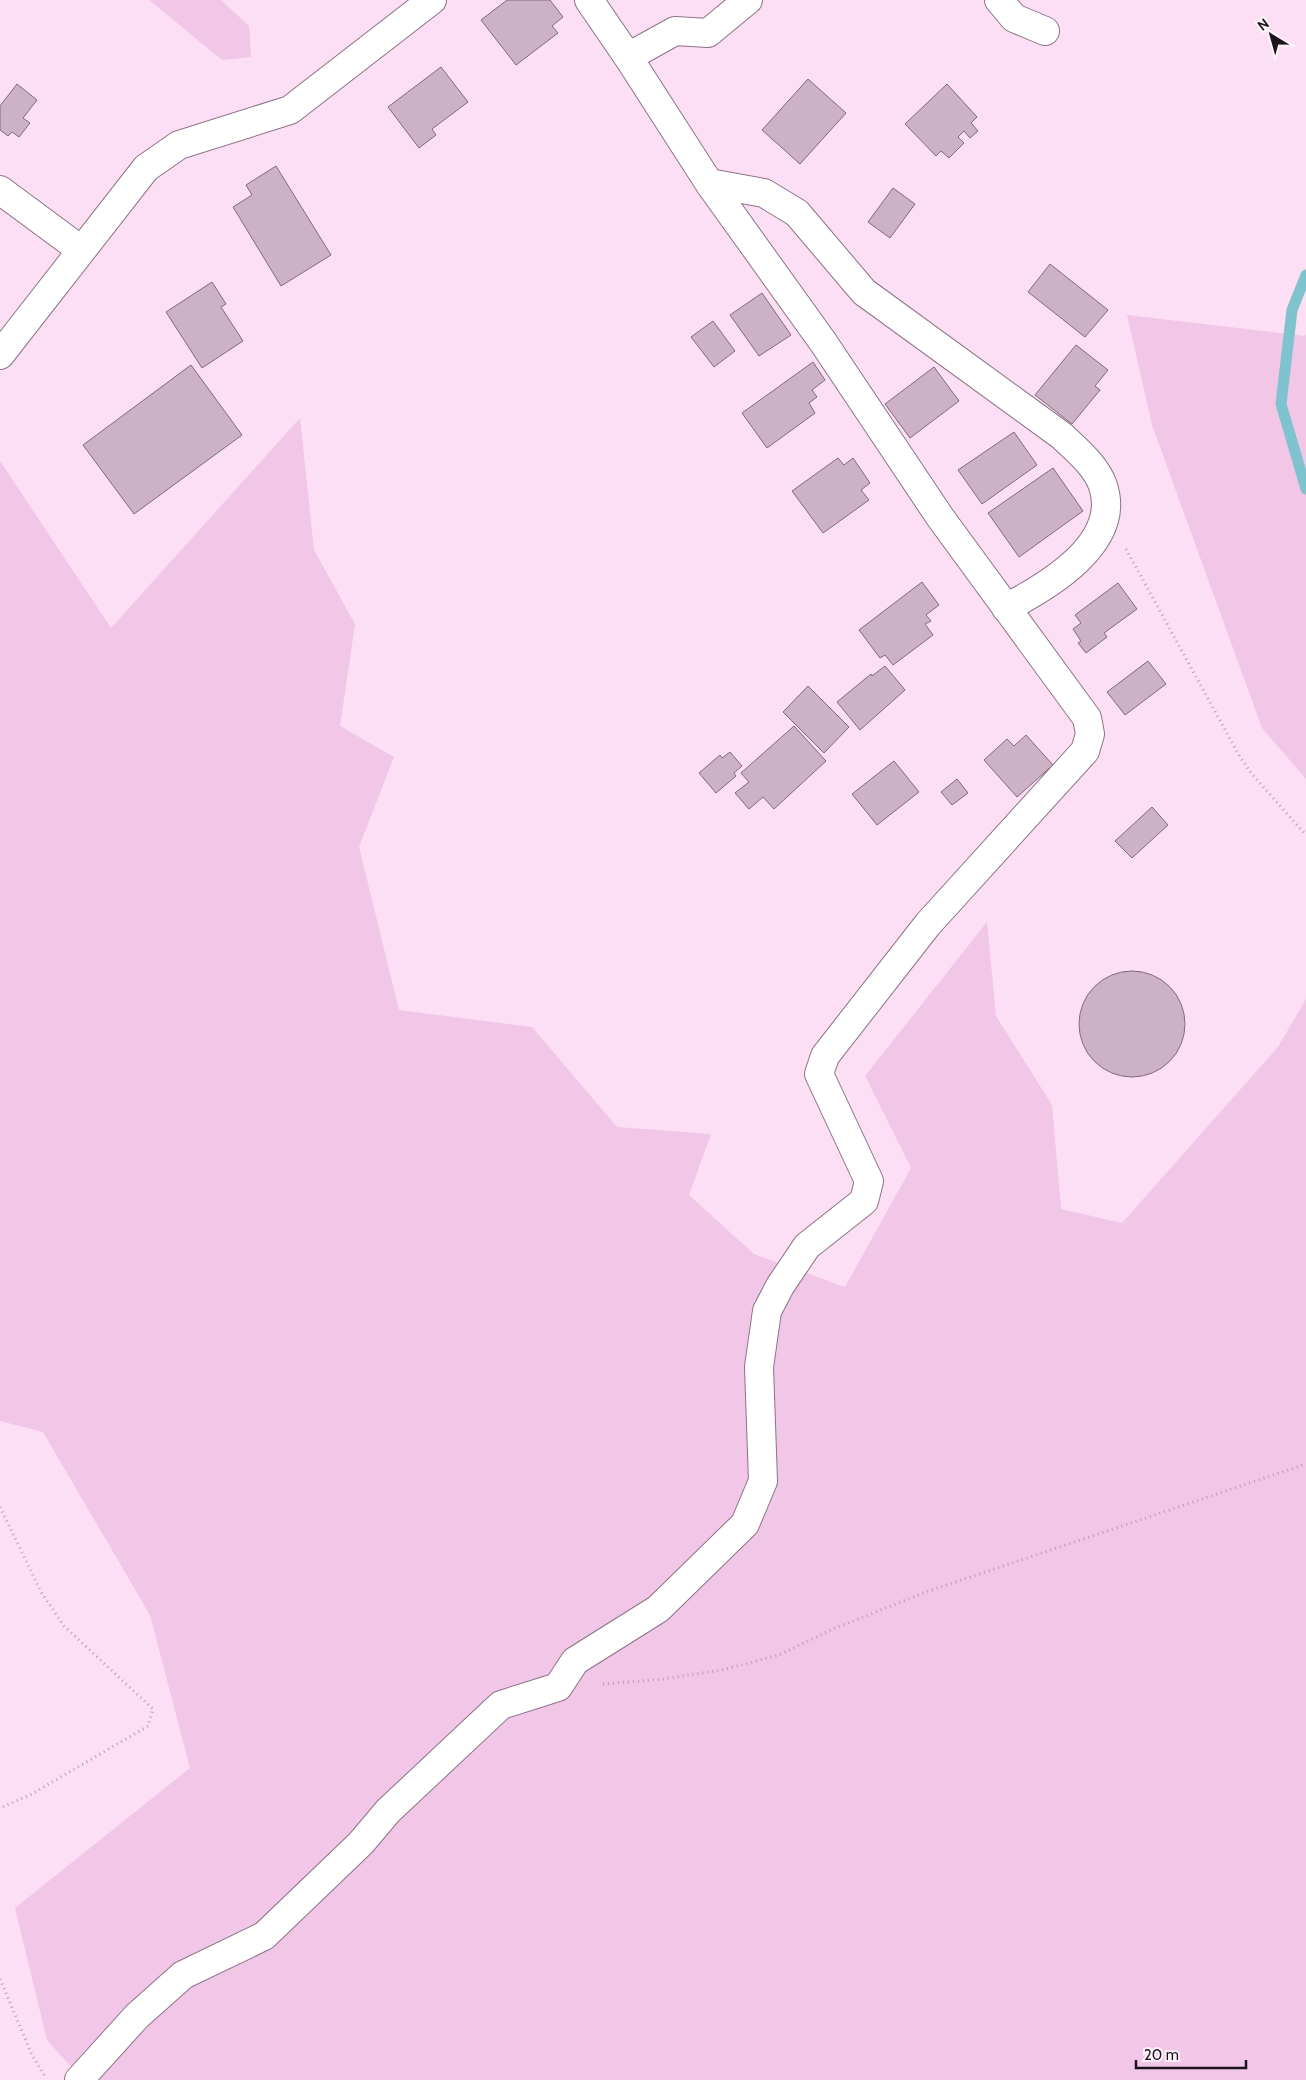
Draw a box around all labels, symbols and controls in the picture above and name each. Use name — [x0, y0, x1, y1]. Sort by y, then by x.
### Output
north arrow — [1246, 10, 1296, 60]
text: N — [1254, 14, 1273, 35]
scale bar — [1136, 2038, 1246, 2070]
text: 20 m — [1144, 2046, 1179, 2064]

